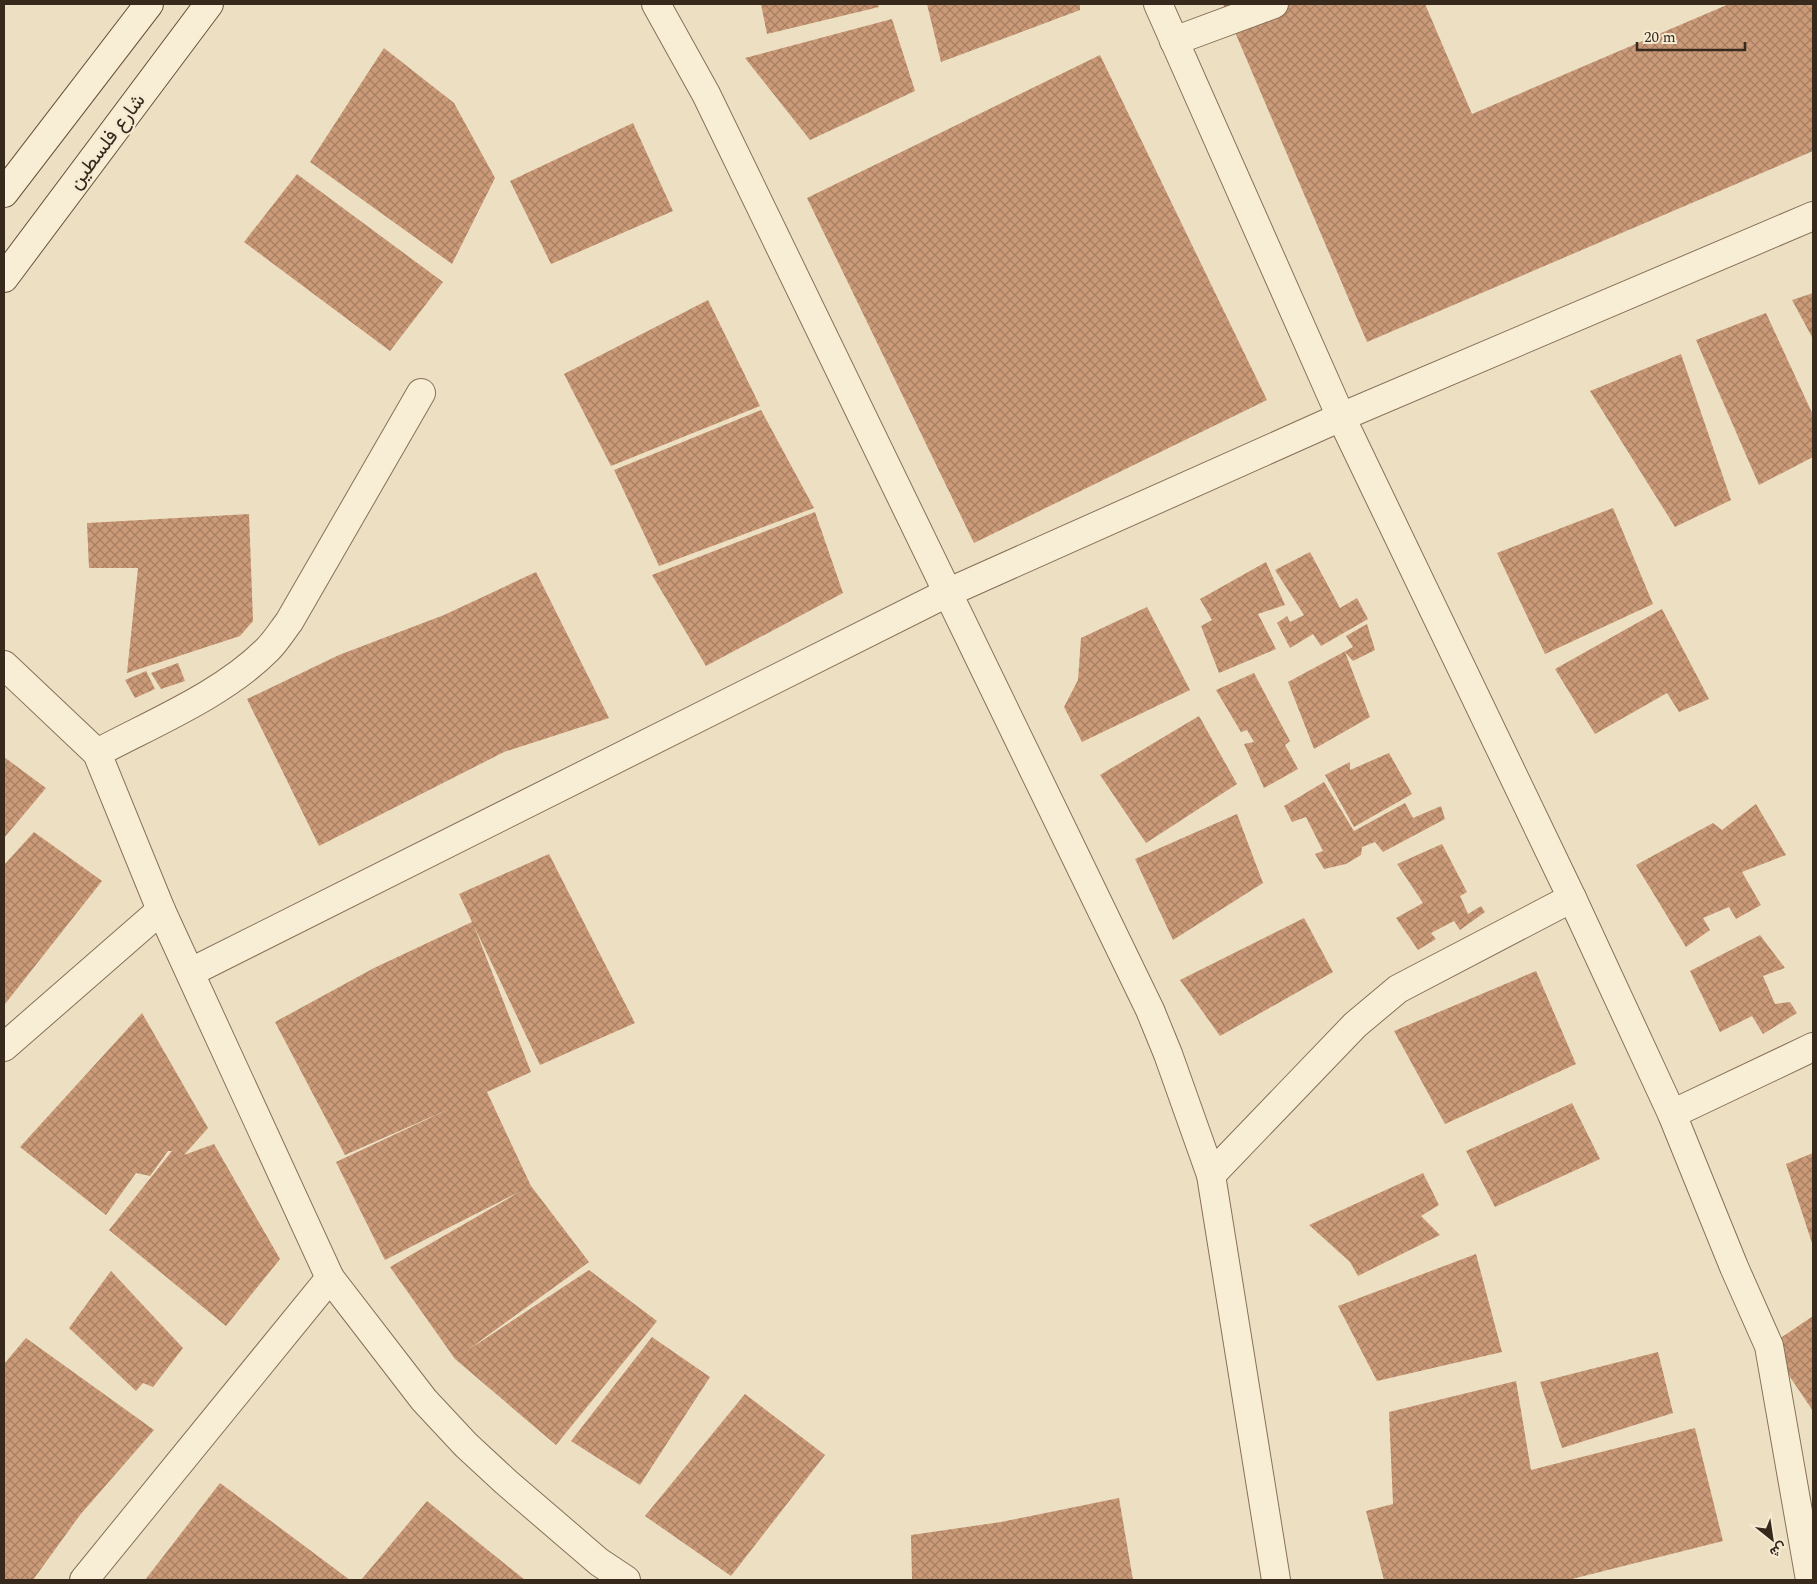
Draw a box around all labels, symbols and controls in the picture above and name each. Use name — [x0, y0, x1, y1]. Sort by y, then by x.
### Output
scale bar — [1637, 20, 1744, 52]
text: 20 m — [1644, 26, 1676, 49]
street label: شارع فلسطين — [61, 87, 153, 196]
north arrow — [1747, 1514, 1797, 1564]
text: ش — [1766, 1537, 1791, 1563]

